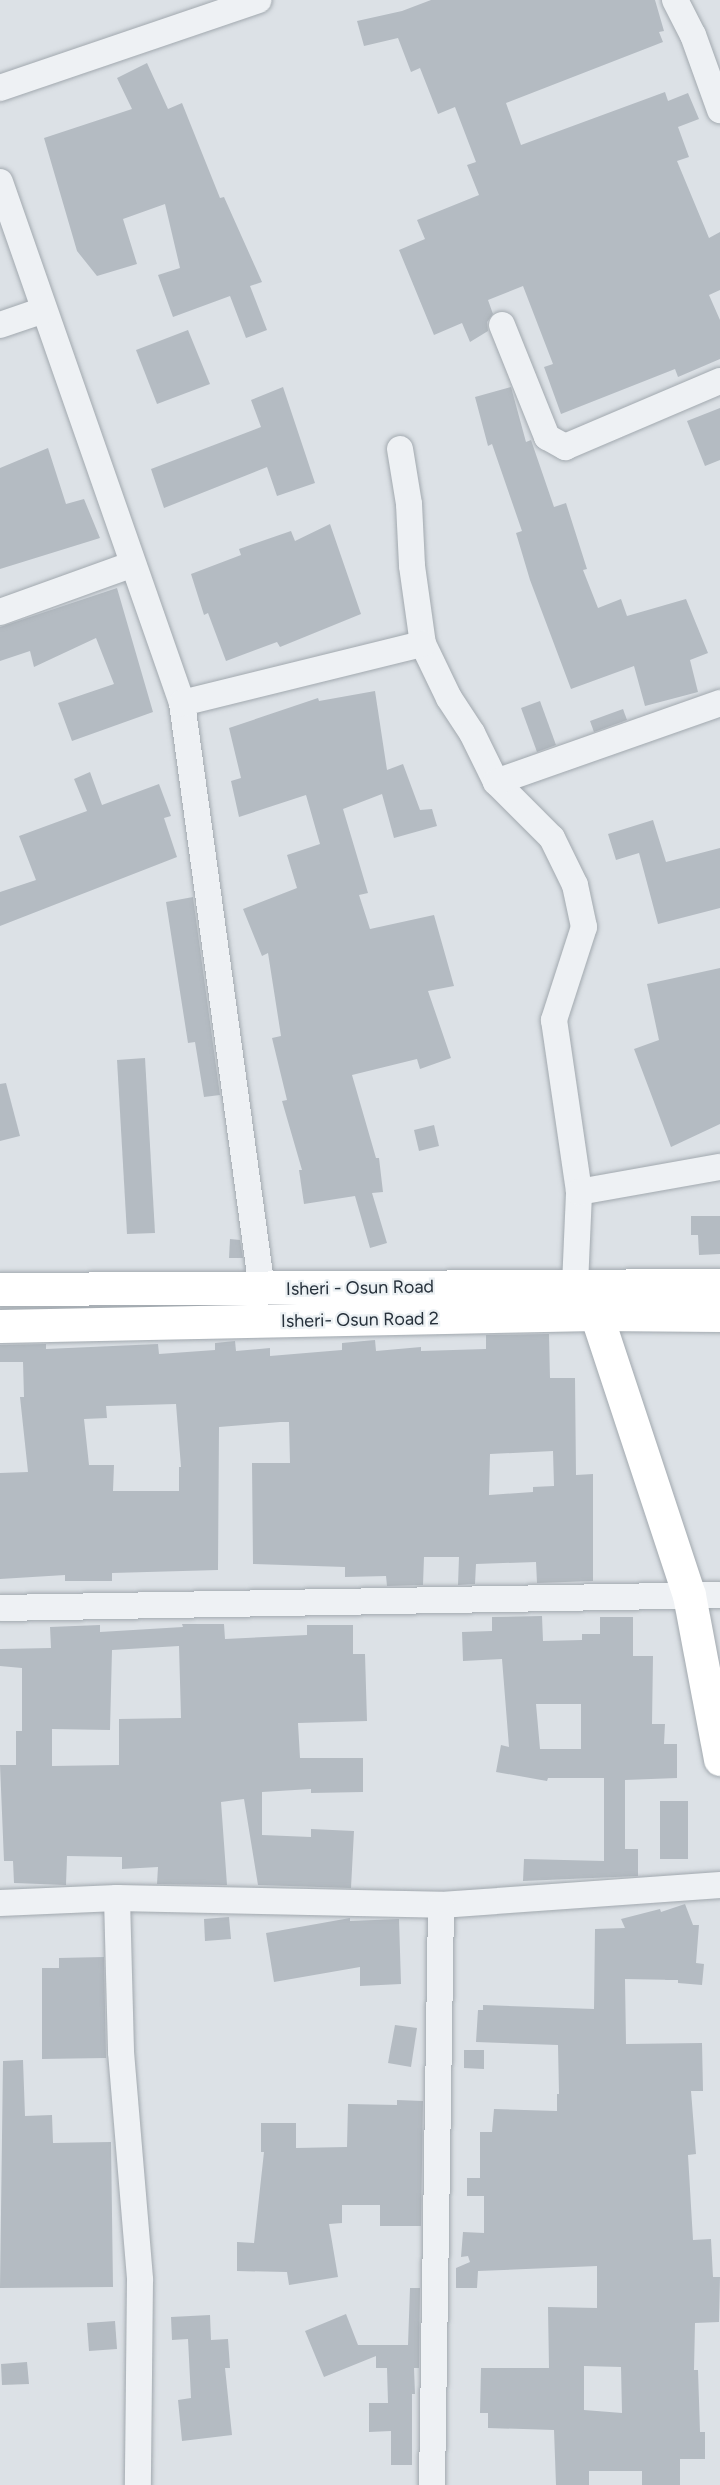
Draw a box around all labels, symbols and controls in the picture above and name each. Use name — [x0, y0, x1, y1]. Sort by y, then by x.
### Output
street label: Isheri - Osun Road — [286, 1276, 434, 1300]
street label: Isheri- Osun Road 2 — [281, 1308, 439, 1332]

